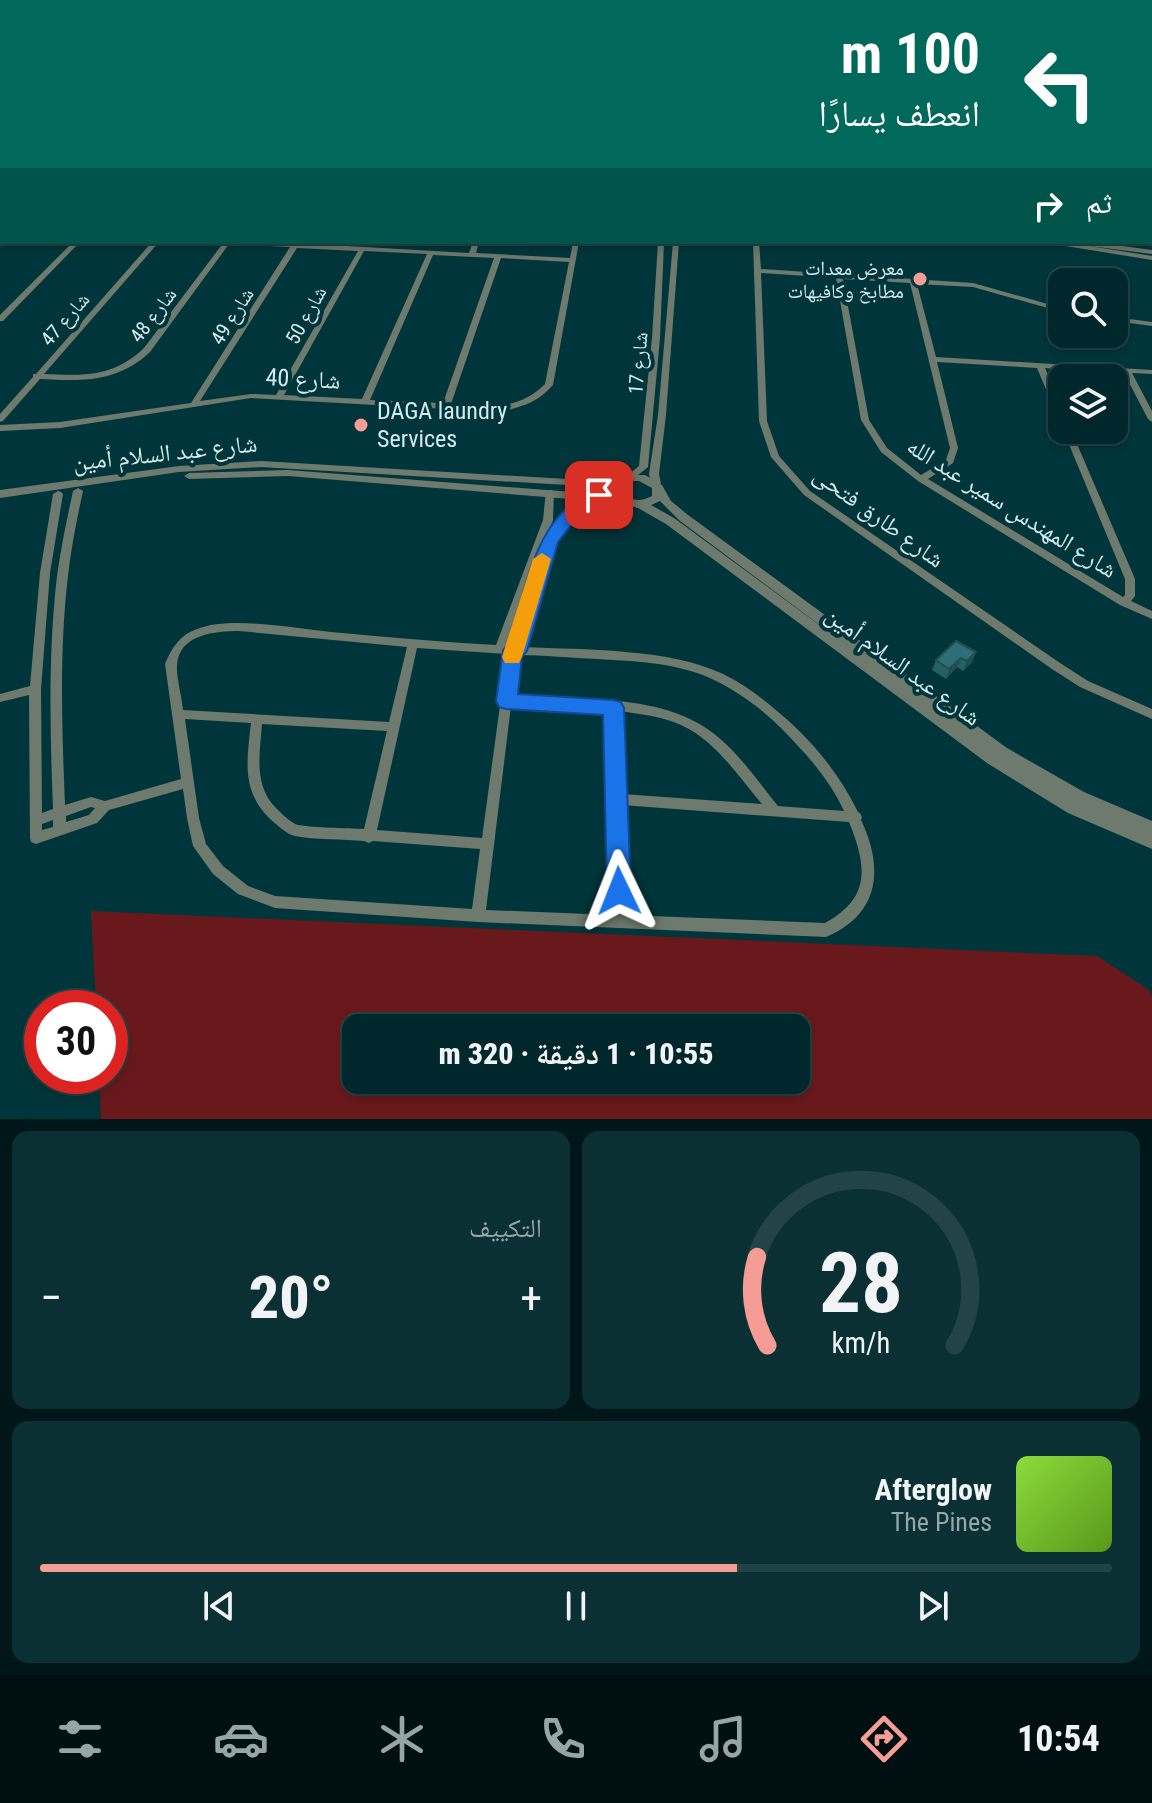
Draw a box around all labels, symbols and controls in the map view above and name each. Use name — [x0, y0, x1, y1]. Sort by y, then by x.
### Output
text: 100 m — [841, 21, 980, 87]
icon: left — [1008, 32, 1112, 136]
text: انعطف يسارًا — [819, 93, 980, 135]
icon: right — [1026, 184, 1070, 228]
text: ثم — [1086, 185, 1112, 220]
place label: معرض معدات مطابخ وكافيهات — [787, 256, 904, 304]
map controls — [1048, 268, 1128, 444]
button: search — [1048, 268, 1128, 348]
marker: معرض معدات مطابخ وكافيهات — [911, 270, 929, 288]
street label: شارع 50 — [280, 282, 332, 349]
street label: شارع 48 — [125, 283, 182, 348]
street label: شارع 49 — [205, 283, 260, 349]
street label: شارع 47 — [35, 288, 95, 351]
street label: شارع 17 — [623, 331, 654, 395]
street label: شارع 40 — [265, 363, 341, 396]
button: layers — [1048, 364, 1128, 444]
place label: DAGA laundry Services — [377, 397, 507, 453]
marker: DAGA laundry Services — [352, 416, 370, 434]
street label: شارع عبد السلام أمين — [72, 429, 259, 479]
street label: شارع المهندس سمير عبد الله — [901, 432, 1122, 585]
street label: شارع طارق فتحى — [808, 460, 950, 575]
pin — [565, 461, 633, 529]
icon: arrive — [577, 473, 621, 517]
street label: شارع عبد السلام أمين — [819, 600, 986, 733]
position arrow — [577, 849, 661, 933]
speed limit sign: 30 — [24, 990, 128, 1094]
text: 10:55 · 1 دقيقة · 320 m — [439, 1036, 713, 1071]
text: التكييف — [469, 1213, 542, 1243]
text: 28 — [819, 1235, 903, 1332]
text: 20° — [249, 1262, 333, 1333]
text: − — [40, 1272, 62, 1324]
text: + — [520, 1272, 542, 1324]
text: km/h — [832, 1326, 890, 1360]
text: Afterglow — [874, 1472, 992, 1507]
text: The Pines — [891, 1507, 992, 1537]
icon: previous — [197, 1584, 241, 1628]
icon: pause — [554, 1584, 598, 1628]
icon: next — [911, 1584, 955, 1628]
icon: filters — [52, 1711, 108, 1767]
icon: car — [213, 1711, 269, 1767]
icon: climate — [374, 1711, 430, 1767]
icon: phone — [535, 1711, 591, 1767]
icon: music — [695, 1711, 751, 1767]
icon: directions — [856, 1711, 912, 1767]
text: 10:54 — [1017, 1718, 1100, 1760]

